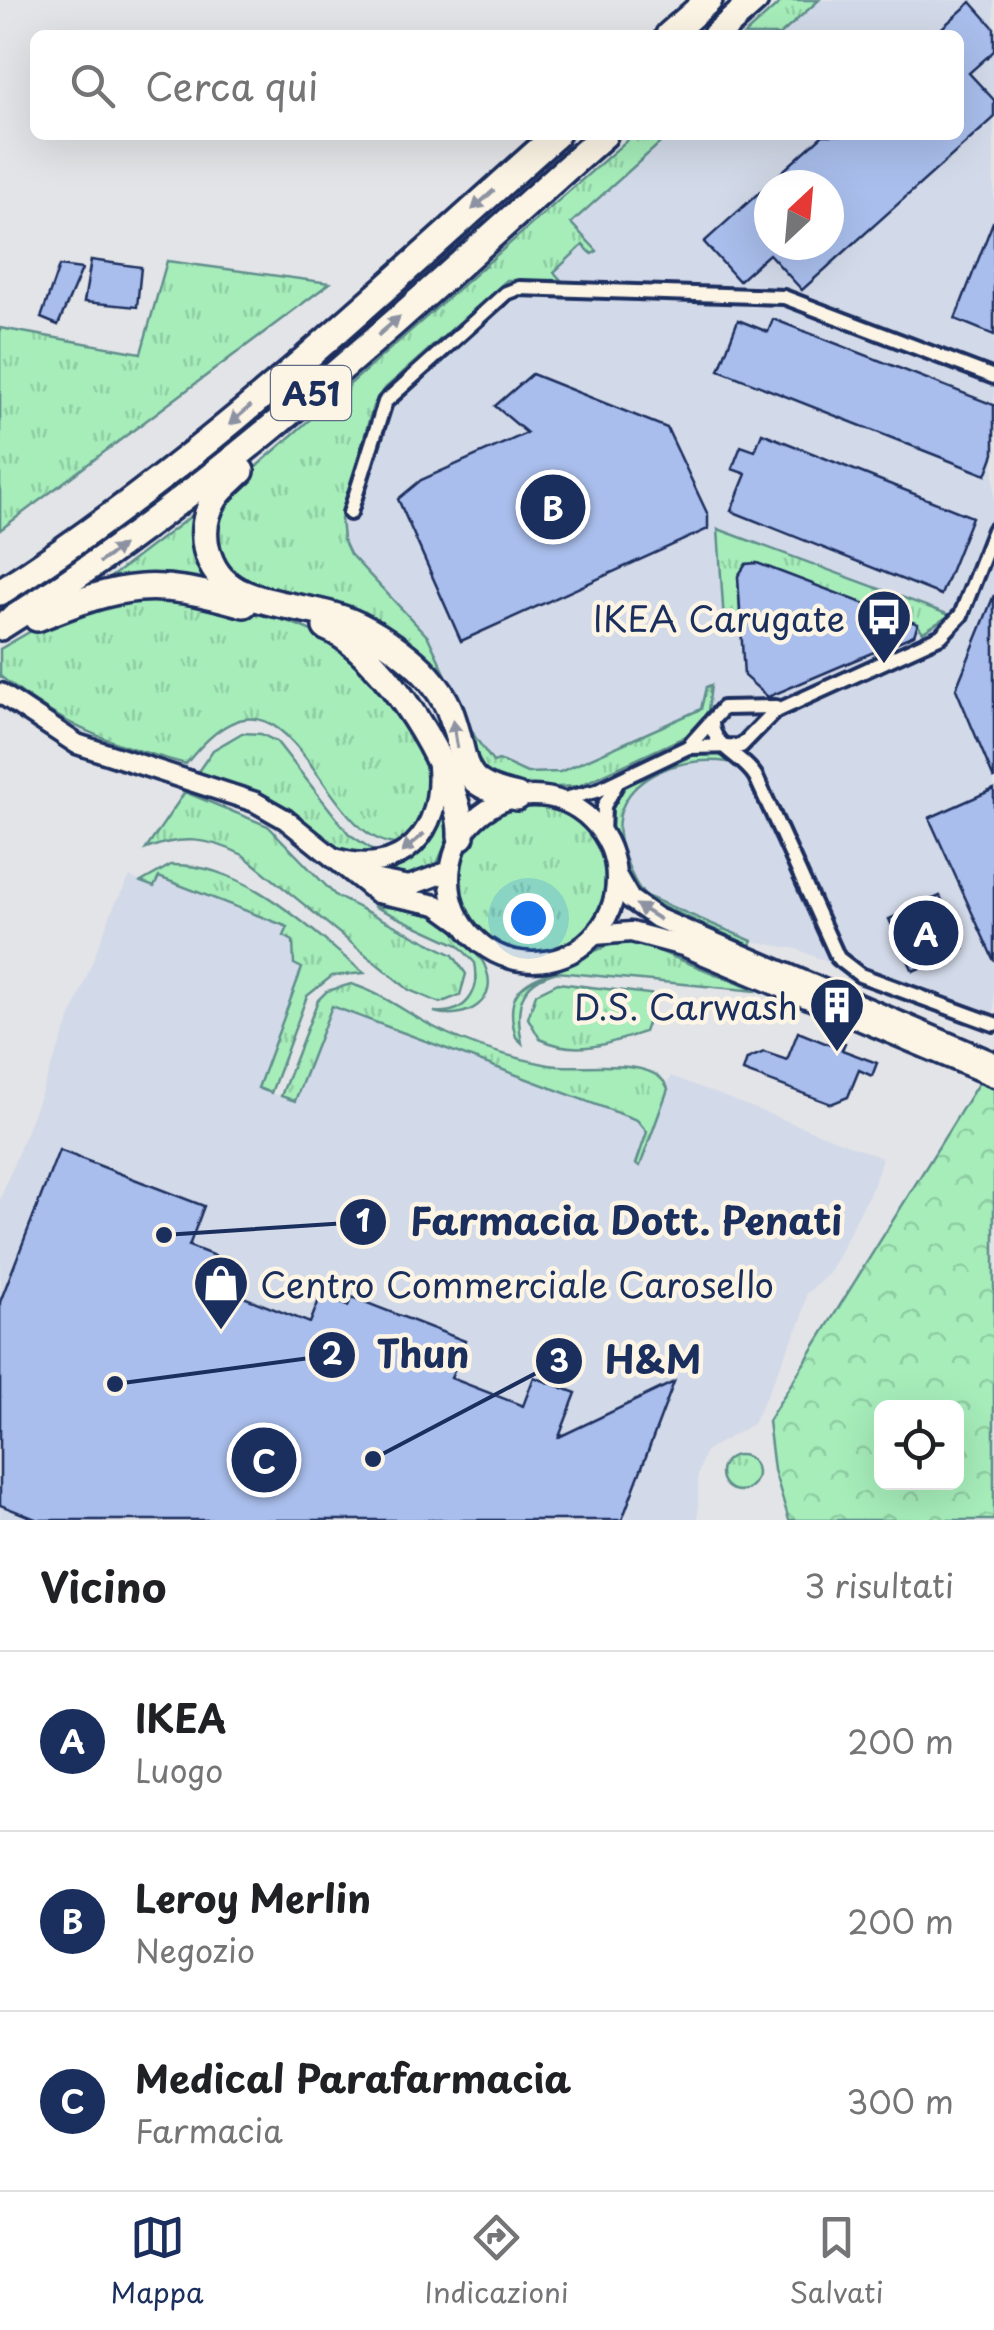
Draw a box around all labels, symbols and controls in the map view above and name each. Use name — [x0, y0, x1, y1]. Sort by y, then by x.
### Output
search box — [30, 30, 964, 140]
text: Cerca qui — [145, 57, 318, 114]
icon: search — [65, 58, 120, 113]
north arrow — [754, 170, 844, 260]
one-way arrow — [471, 188, 496, 210]
one-way arrow — [377, 316, 402, 338]
road number: A51 — [271, 366, 351, 420]
one-way arrow — [227, 403, 252, 425]
pin: B — [520, 470, 586, 544]
one-way arrow — [98, 544, 124, 564]
bus stop icon: IKEA Carugate — [854, 587, 914, 666]
place label: IKEA Carugate — [593, 591, 845, 644]
one-way arrow — [447, 718, 462, 749]
one-way arrow — [400, 831, 425, 853]
your location — [503, 893, 554, 944]
pin: A — [894, 896, 958, 970]
one-way arrow — [634, 904, 662, 921]
building icon: D.S. Carwash — [807, 975, 867, 1054]
place label: D.S. Carwash — [574, 979, 798, 1032]
callout: Farmacia Dott. Penati — [338, 1188, 863, 1256]
text: Farmacia Dott. Penati — [410, 1191, 842, 1248]
text: 1 — [356, 1197, 370, 1242]
shop icon: Centro Commerciale Carosello — [191, 1253, 251, 1332]
place label: Centro Commerciale Carosello — [260, 1257, 774, 1310]
callout: Thun — [307, 1321, 489, 1389]
text: Thun — [377, 1324, 469, 1381]
callout: H&M — [534, 1327, 721, 1395]
text: 2 — [321, 1330, 343, 1375]
text: H&M — [605, 1330, 701, 1387]
text: 3 — [549, 1337, 569, 1382]
map controls — [874, 1400, 964, 1490]
button: locate — [874, 1400, 964, 1490]
pin: C — [232, 1422, 296, 1498]
text: Vicino — [40, 1554, 166, 1617]
text: 3 risultati — [804, 1561, 954, 1609]
text: IKEA — [135, 1689, 227, 1746]
text: A — [60, 1717, 85, 1765]
text: 200 m — [847, 1717, 954, 1765]
text: Luogo — [135, 1746, 223, 1794]
text: Leroy Merlin — [135, 1869, 371, 1926]
text: B — [62, 1897, 83, 1945]
text: 200 m — [847, 1897, 954, 1945]
text: Negozio — [135, 1926, 255, 1974]
text: Medical Parafarmacia — [135, 2049, 571, 2106]
text: C — [60, 2077, 85, 2125]
text: 300 m — [846, 2077, 954, 2125]
text: Farmacia — [135, 2106, 283, 2154]
tab: Mappa — [110, 2210, 204, 2313]
tab: Indicazioni — [424, 2210, 569, 2313]
tab: Salvati — [789, 2210, 884, 2313]

